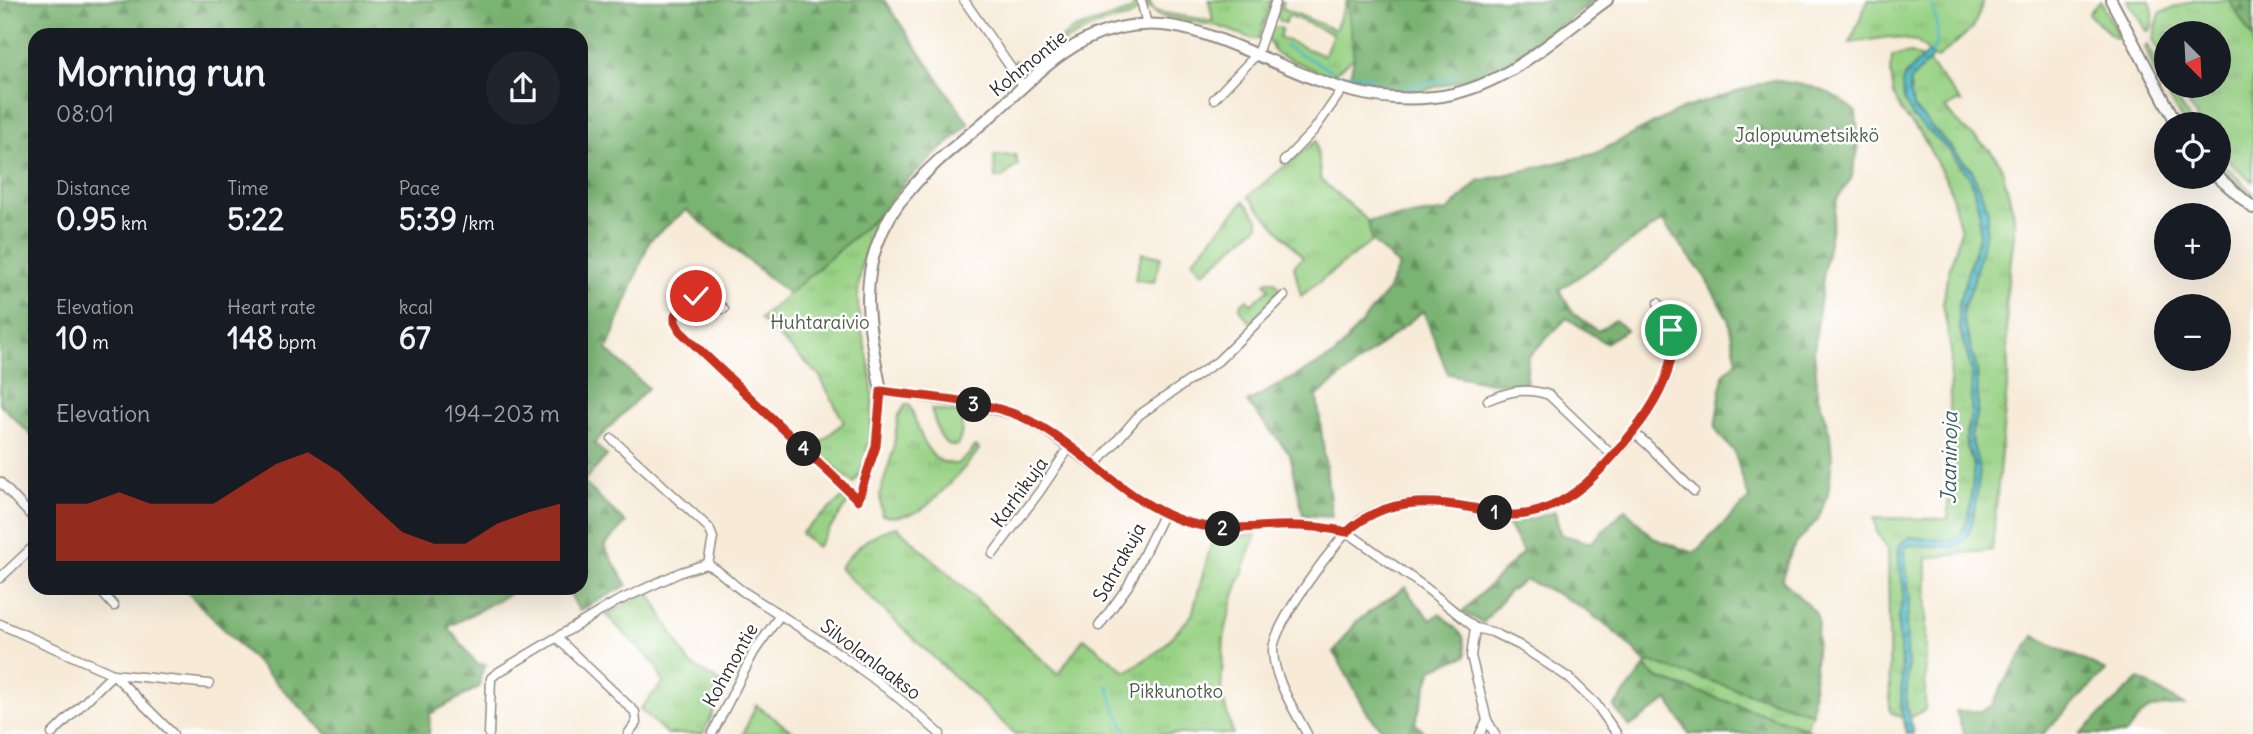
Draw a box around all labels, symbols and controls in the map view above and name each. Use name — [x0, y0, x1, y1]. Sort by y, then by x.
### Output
north arrow — [2154, 21, 2231, 98]
map controls — [2154, 21, 2231, 371]
street label: Kohmontie — [985, 25, 1071, 101]
text: Morning run — [56, 49, 266, 96]
button: share — [486, 51, 560, 125]
text: 08:01 — [56, 99, 114, 128]
button: locate — [2154, 112, 2231, 189]
park label: Jalopuumetsikkö — [1735, 123, 1879, 147]
text: Distance — [56, 176, 130, 200]
text: Time — [227, 176, 268, 200]
text: Pace — [399, 176, 440, 200]
text: 0.95 — [56, 200, 116, 238]
text: 5:22 — [227, 200, 284, 238]
text: 5:39 — [399, 200, 457, 238]
button: + — [2154, 203, 2231, 280]
text: km — [116, 211, 147, 235]
text: /km — [457, 211, 495, 235]
pin — [666, 266, 726, 326]
icon: check — [677, 277, 715, 315]
button: − — [2154, 294, 2231, 371]
text: Elevation — [56, 295, 134, 319]
text: Heart rate — [227, 295, 315, 319]
text: kcal — [399, 295, 433, 319]
pin — [1641, 300, 1701, 360]
park label: Huhtaraivio — [770, 310, 870, 334]
icon: arrive — [1652, 311, 1690, 349]
text: 10 — [56, 319, 88, 357]
text: 148 — [227, 319, 274, 357]
text: 67 — [399, 319, 431, 357]
text: m — [88, 330, 109, 354]
text: bpm — [274, 330, 316, 354]
pin: 3 — [956, 388, 992, 422]
text: 3 — [968, 392, 979, 416]
text: Elevation — [56, 399, 150, 428]
text: 194–203 m — [445, 399, 560, 428]
water label: Jaaninoja — [1935, 411, 1963, 504]
pin: 4 — [786, 432, 822, 466]
text: 4 — [798, 436, 809, 460]
street label: Karhikuja — [985, 452, 1053, 532]
pin: 1 — [1478, 496, 1512, 530]
text: 1 — [1491, 500, 1498, 524]
pin: 2 — [1206, 512, 1240, 546]
text: 2 — [1217, 516, 1228, 540]
street label: Sahrakuja — [1088, 518, 1151, 606]
street label: Silvolanlaakso — [816, 613, 926, 705]
street label: Kohmontie — [697, 619, 763, 711]
park label: Pikkunotko — [1129, 679, 1223, 703]

